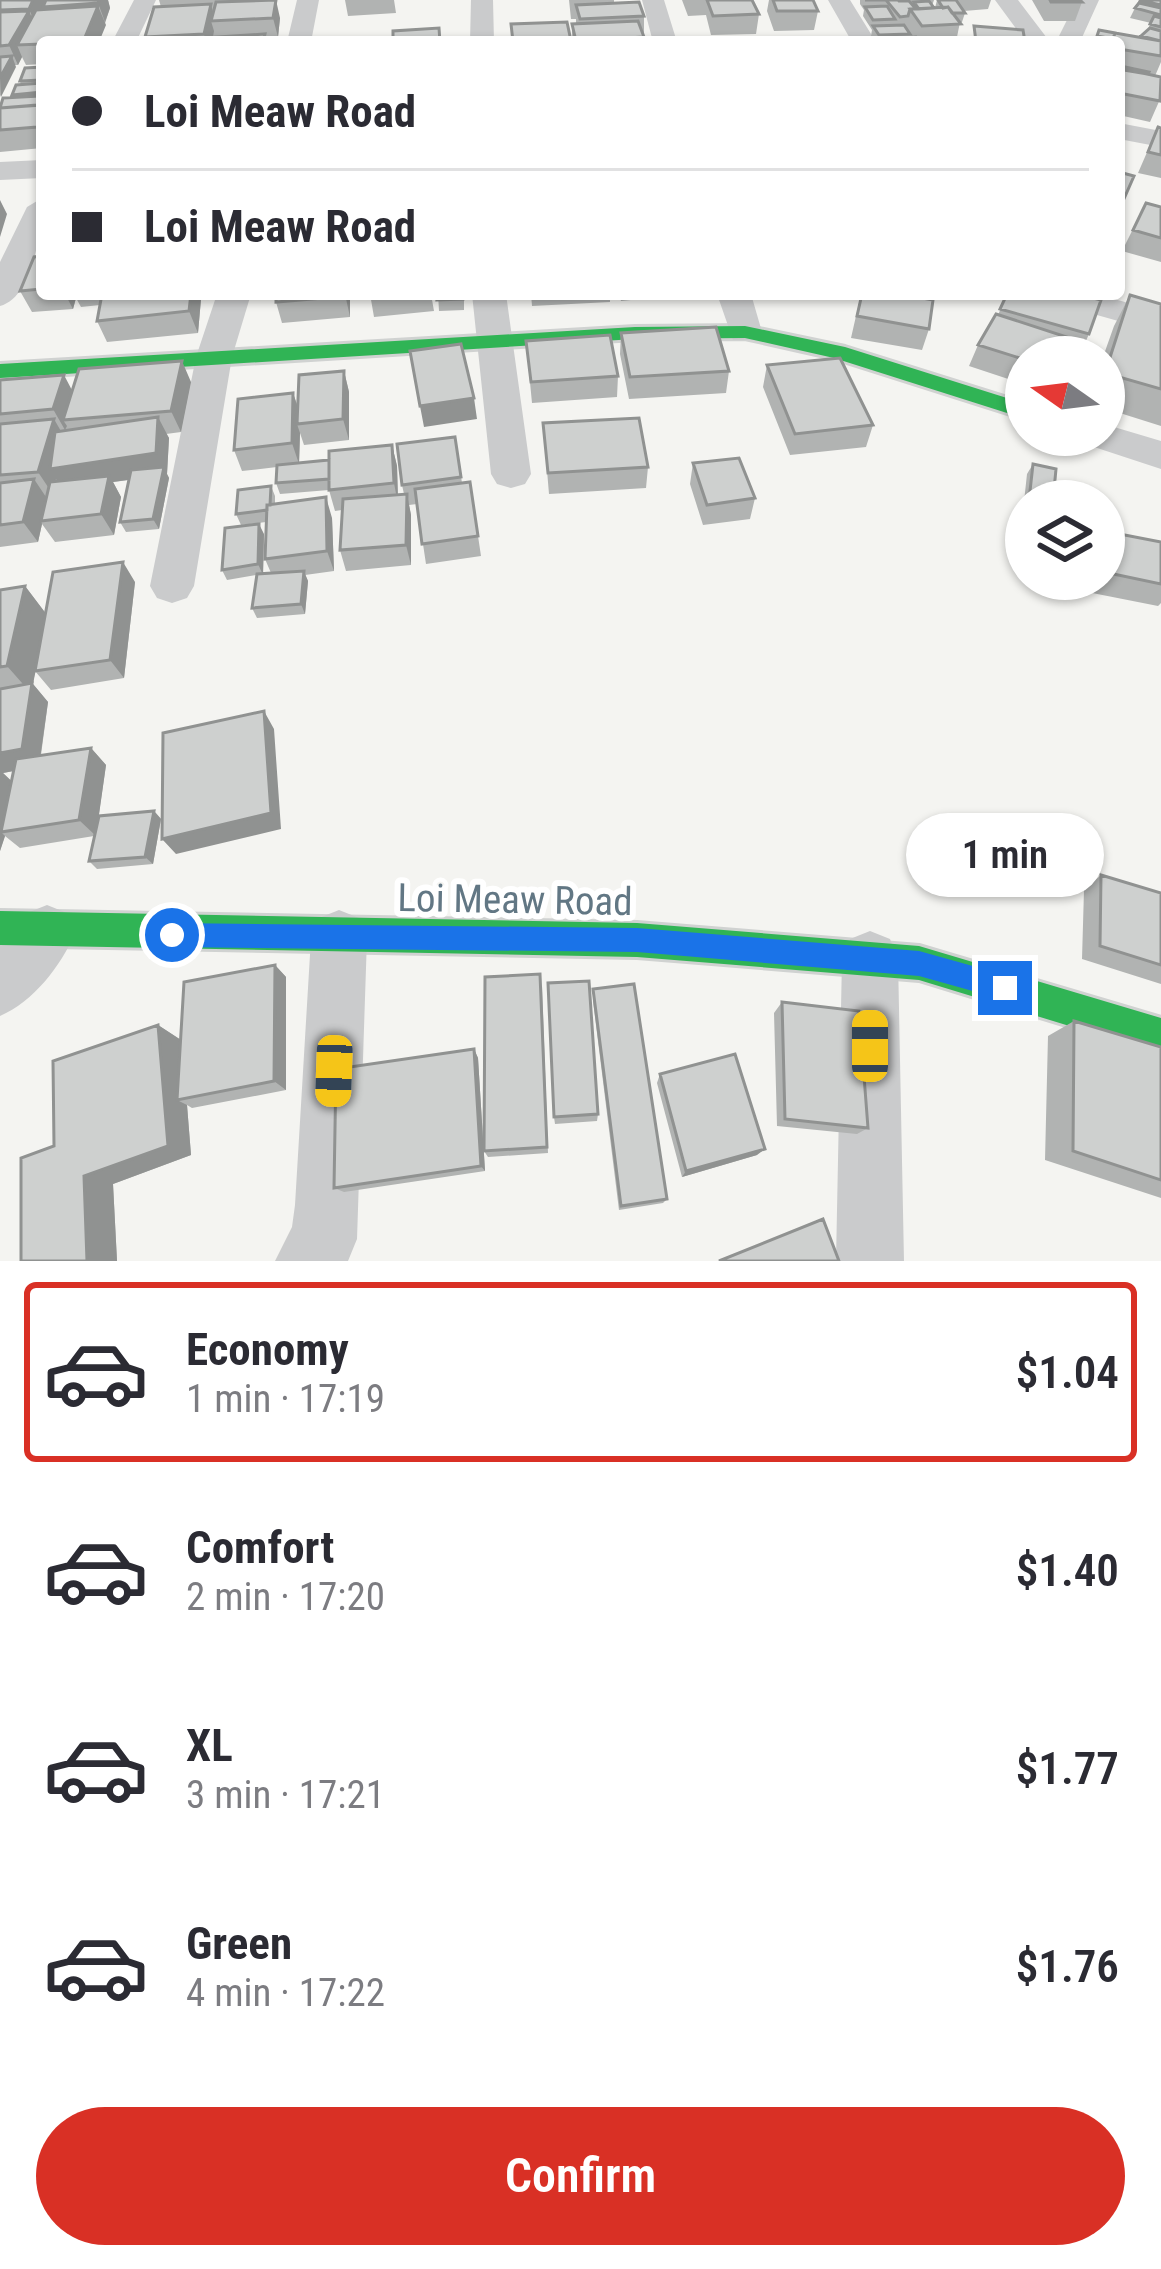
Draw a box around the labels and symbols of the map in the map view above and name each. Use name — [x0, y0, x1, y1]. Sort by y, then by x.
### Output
north arrow — [1005, 336, 1125, 456]
callout: 1 min — [906, 814, 1104, 898]
street label: Loi Meaw Road — [397, 875, 633, 925]
route start — [145, 908, 199, 962]
route end — [978, 961, 1032, 1015]
car — [852, 1010, 888, 1082]
car — [315, 1034, 353, 1108]

